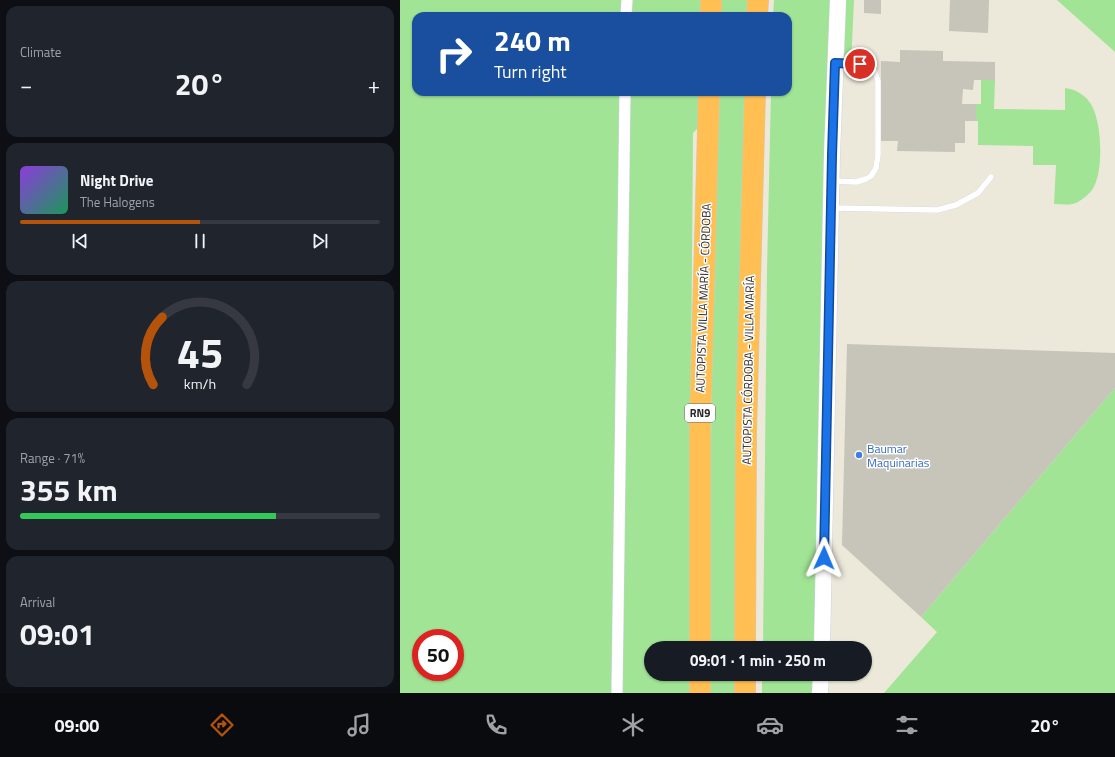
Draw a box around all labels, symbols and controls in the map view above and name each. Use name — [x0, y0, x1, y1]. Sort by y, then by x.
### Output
text: 240 m — [494, 19, 571, 62]
icon: right — [428, 28, 480, 80]
text: Climate — [20, 42, 61, 62]
pin — [843, 47, 877, 81]
icon: arrive — [849, 53, 871, 75]
text: Turn right — [494, 58, 567, 85]
text: 20° — [175, 61, 225, 107]
text: − — [20, 68, 32, 102]
text: + — [368, 68, 380, 102]
text: Night Drive — [80, 169, 153, 192]
text: The Halogens — [80, 192, 155, 212]
street label: AUTOPISTA VILLA MARÍA - CÓRDOBA — [690, 203, 716, 393]
icon: previous — [69, 230, 91, 252]
icon: pause — [189, 230, 211, 252]
icon: next — [309, 230, 331, 252]
street label: AUTOPISTA CÓRDOBA - VILLA MARÍA — [737, 275, 759, 465]
text: 45 — [177, 320, 223, 383]
text: km/h — [184, 372, 216, 394]
road number: RN9 — [685, 404, 715, 422]
place label: Baumar Maquinarias — [867, 439, 930, 472]
text: Range · 71% — [20, 448, 85, 468]
marker: Baumar Maquinarias — [854, 450, 864, 460]
text: 355 km — [20, 467, 118, 513]
position arrow — [803, 537, 845, 579]
text: Arrival — [20, 592, 55, 612]
text: 09:01 — [20, 611, 95, 657]
speed limit sign: 50 — [412, 629, 464, 681]
text: 09:01 · 1 min · 250 m — [690, 649, 826, 672]
icon: directions — [208, 711, 236, 739]
icon: music — [345, 711, 373, 739]
icon: phone — [482, 711, 510, 739]
icon: climate — [619, 711, 647, 739]
icon: car — [756, 711, 784, 739]
icon: filters — [893, 711, 921, 739]
text: 09:00 — [54, 712, 99, 739]
text: 20° — [1030, 712, 1060, 739]

